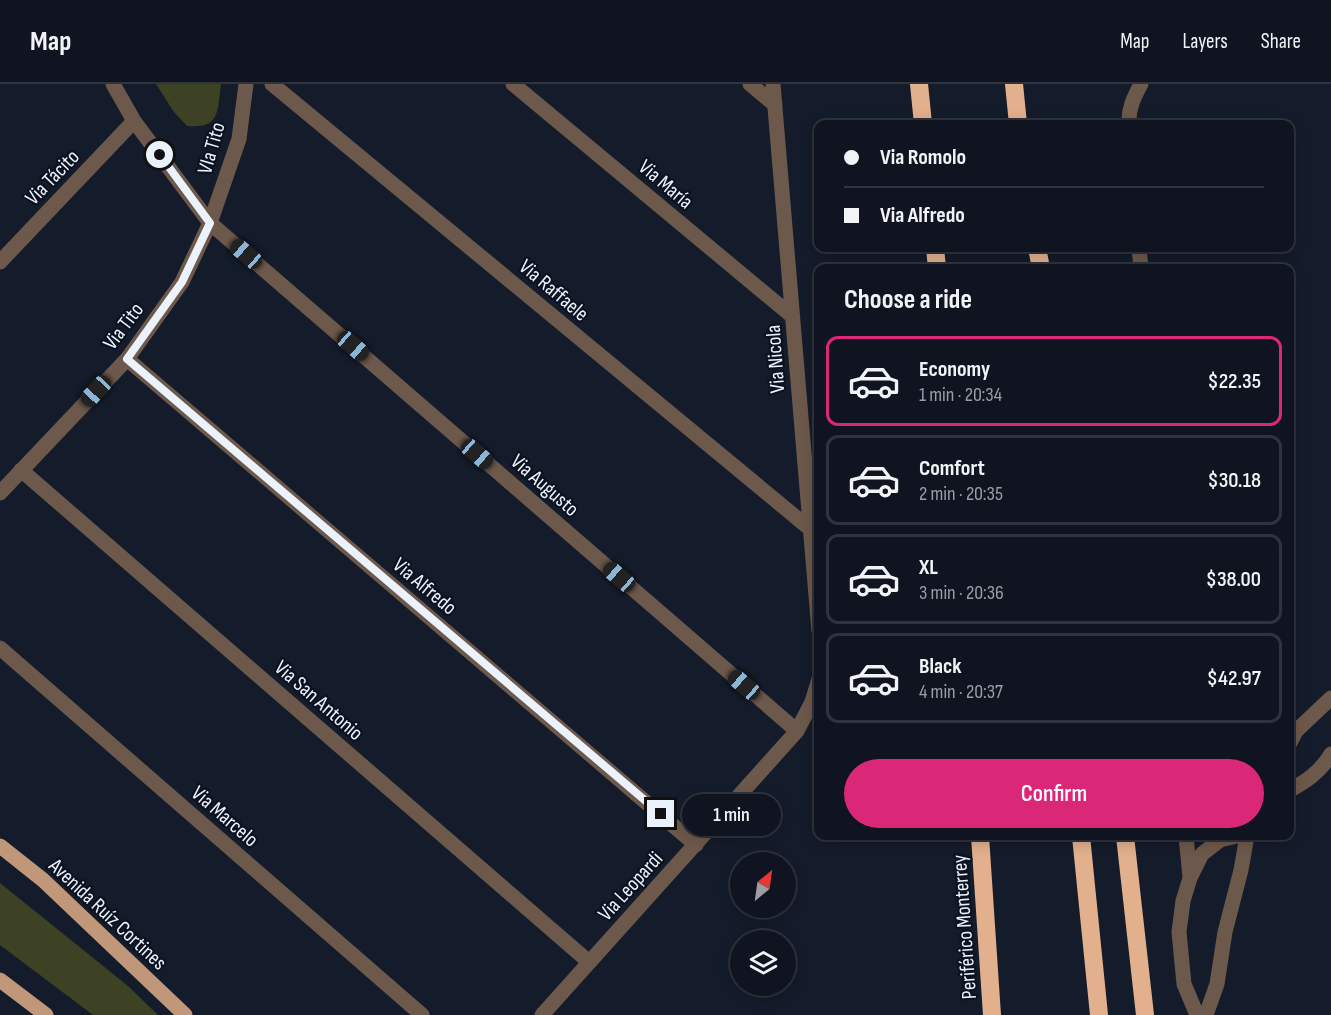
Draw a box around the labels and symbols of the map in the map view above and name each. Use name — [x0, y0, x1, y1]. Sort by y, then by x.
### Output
street label: VIa Tito — [192, 119, 231, 177]
route start — [146, 141, 173, 168]
street label: Via Tácito — [20, 144, 85, 210]
street label: Via María — [633, 154, 698, 214]
car — [227, 235, 265, 273]
street label: Via Raffaele — [514, 254, 594, 327]
street label: Via Tito — [98, 298, 149, 355]
street label: Via Nicola — [761, 324, 790, 394]
car — [334, 327, 372, 365]
car — [77, 372, 115, 410]
car — [458, 435, 496, 473]
street label: Via Augusto — [505, 449, 584, 522]
street label: Via Alfredo — [388, 553, 462, 620]
car — [600, 558, 638, 596]
street label: Via San Antonio — [269, 655, 368, 746]
car — [725, 666, 763, 704]
street label: Via Marcelo — [186, 781, 263, 852]
callout: 1 min — [682, 793, 781, 835]
route end — [647, 800, 674, 827]
street label: Via Leopardi — [593, 847, 668, 926]
north arrow — [730, 852, 796, 918]
street label: Avenida Ruíz Cortines — [43, 853, 172, 975]
street label: Periférico Monterrey — [947, 854, 982, 1000]

